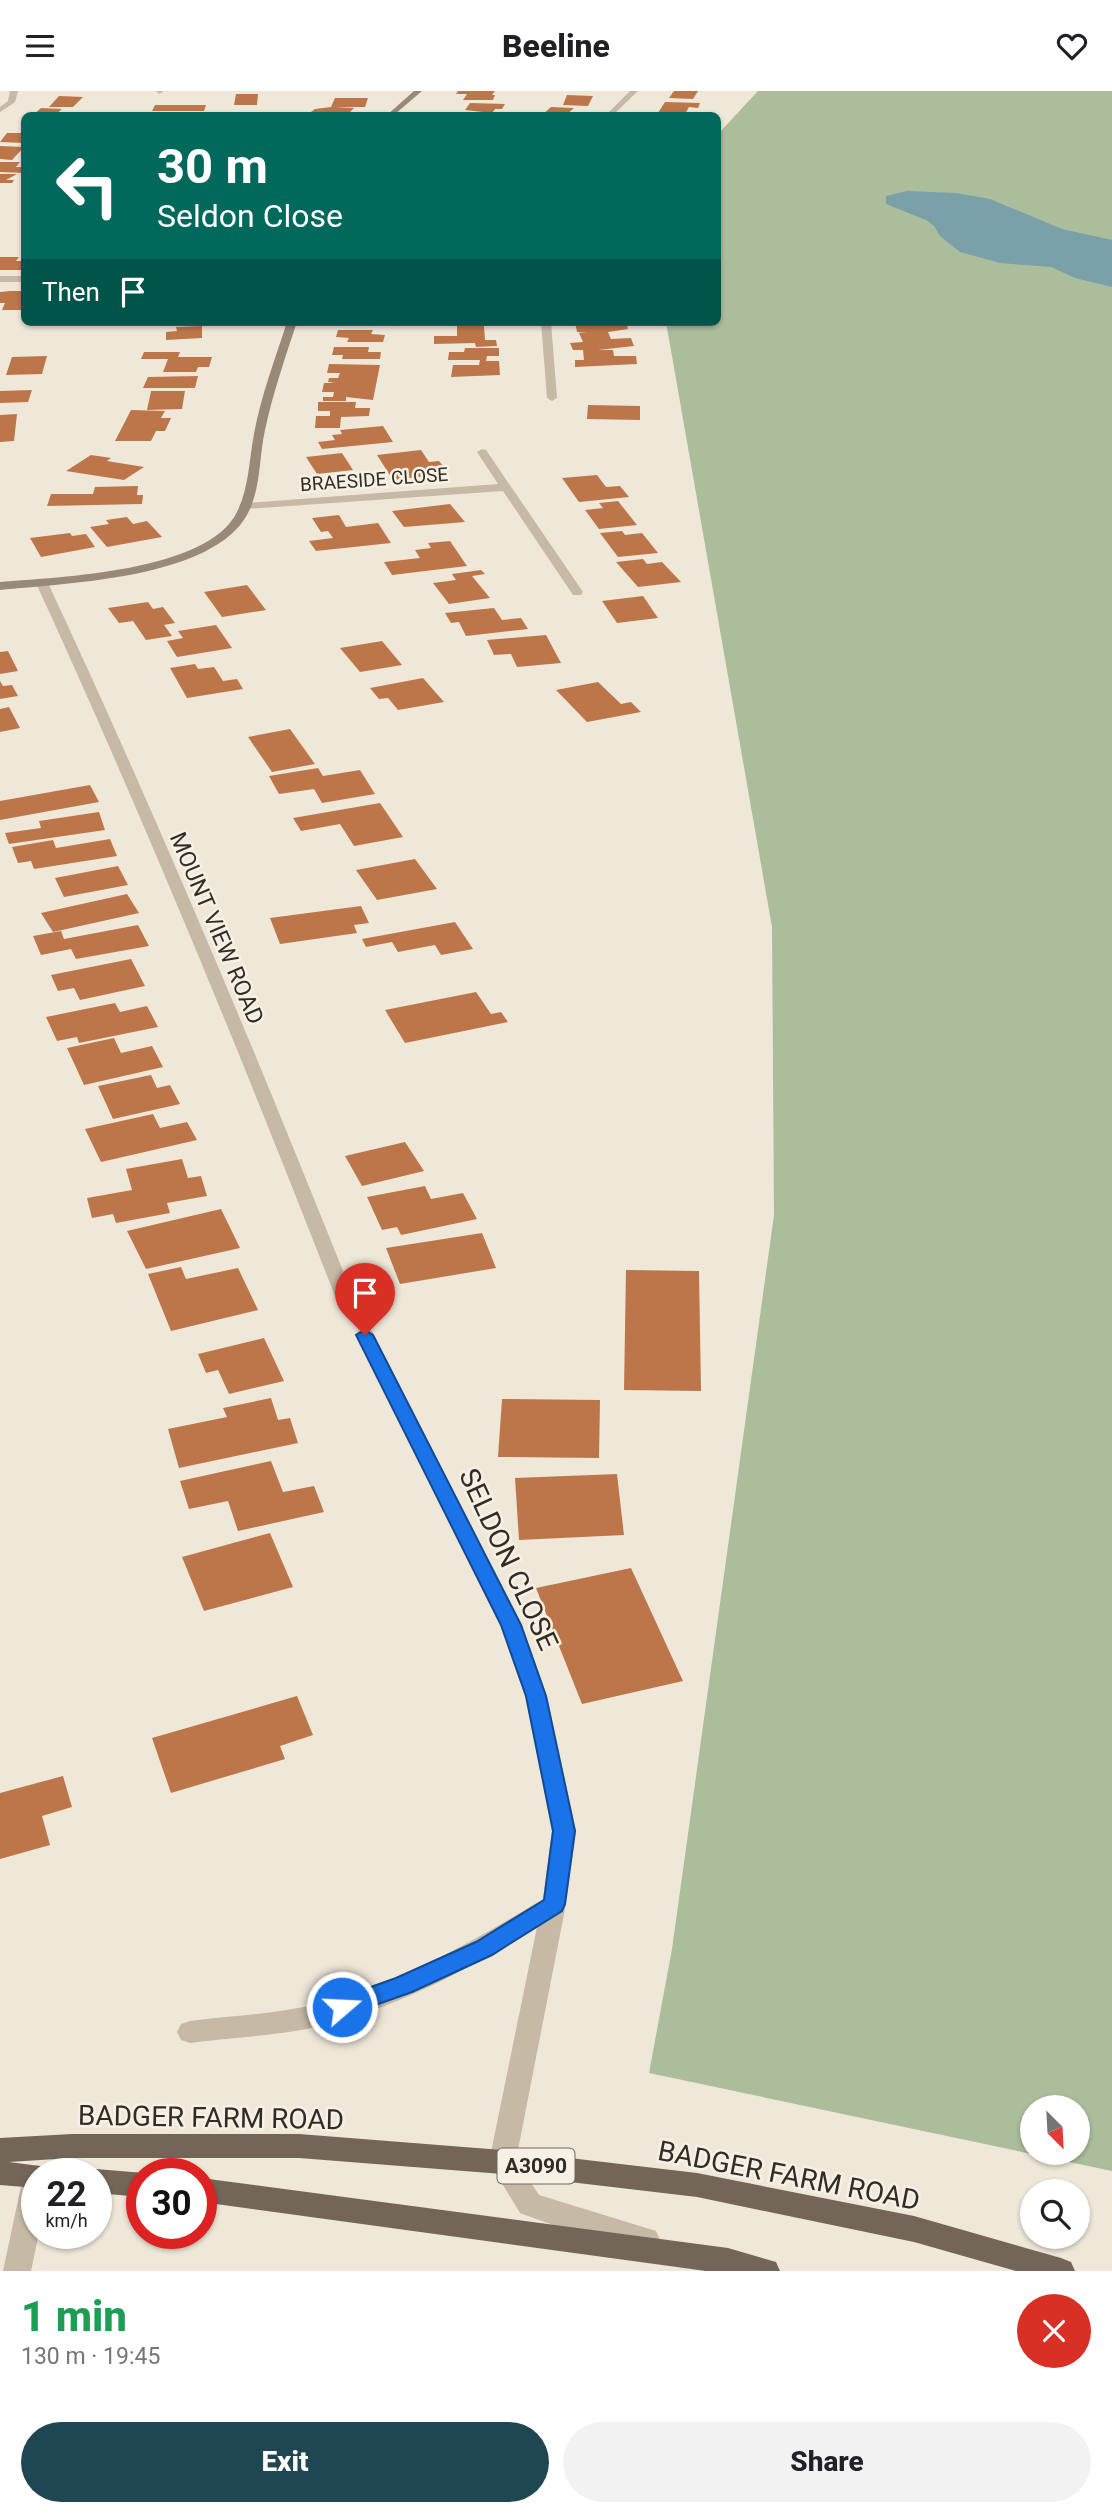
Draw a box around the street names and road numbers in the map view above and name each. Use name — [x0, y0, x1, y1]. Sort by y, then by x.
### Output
street label: BRAESIDE CLOSE — [299, 463, 449, 496]
street label: MOUNT VIEW ROAD — [164, 828, 269, 1028]
street label: SELDON CLOSE — [452, 1463, 565, 1655]
street label: BADGER FARM ROAD — [78, 2099, 344, 2136]
street label: BADGER FARM ROAD — [655, 2134, 923, 2217]
road number: A3090 — [498, 2149, 574, 2183]

